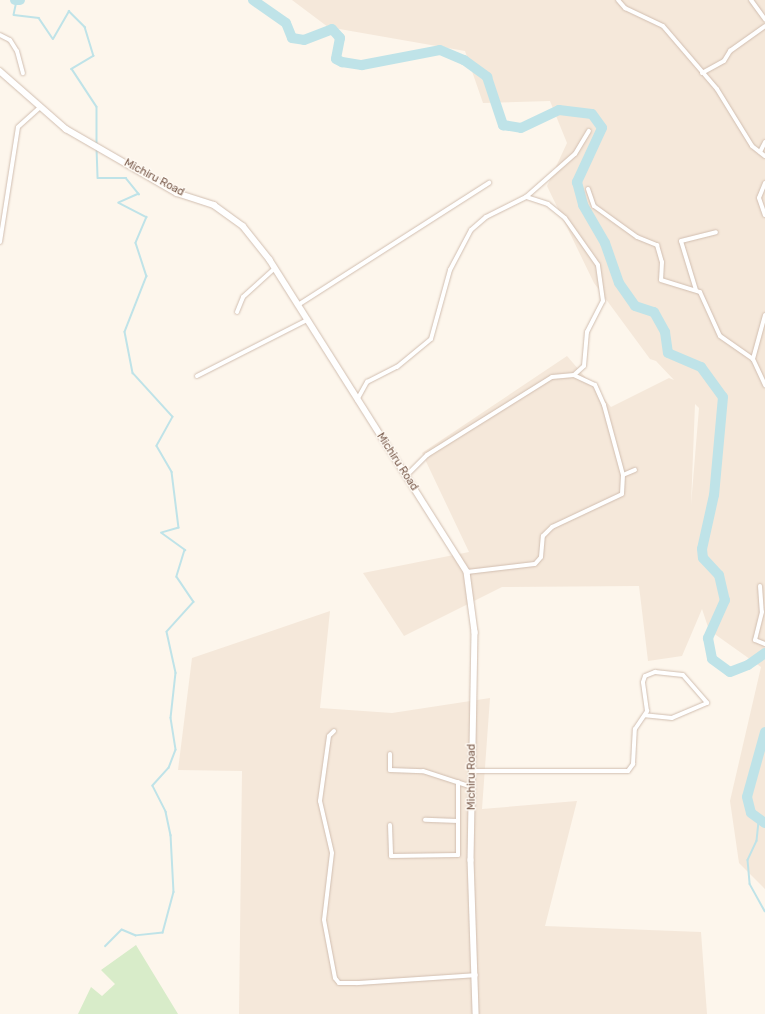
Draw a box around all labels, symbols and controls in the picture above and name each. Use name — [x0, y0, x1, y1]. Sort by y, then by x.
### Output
street label: Michiru Road — [122, 157, 186, 199]
street label: Michiru Road — [373, 431, 421, 493]
street label: Michiru Road — [465, 744, 479, 810]

